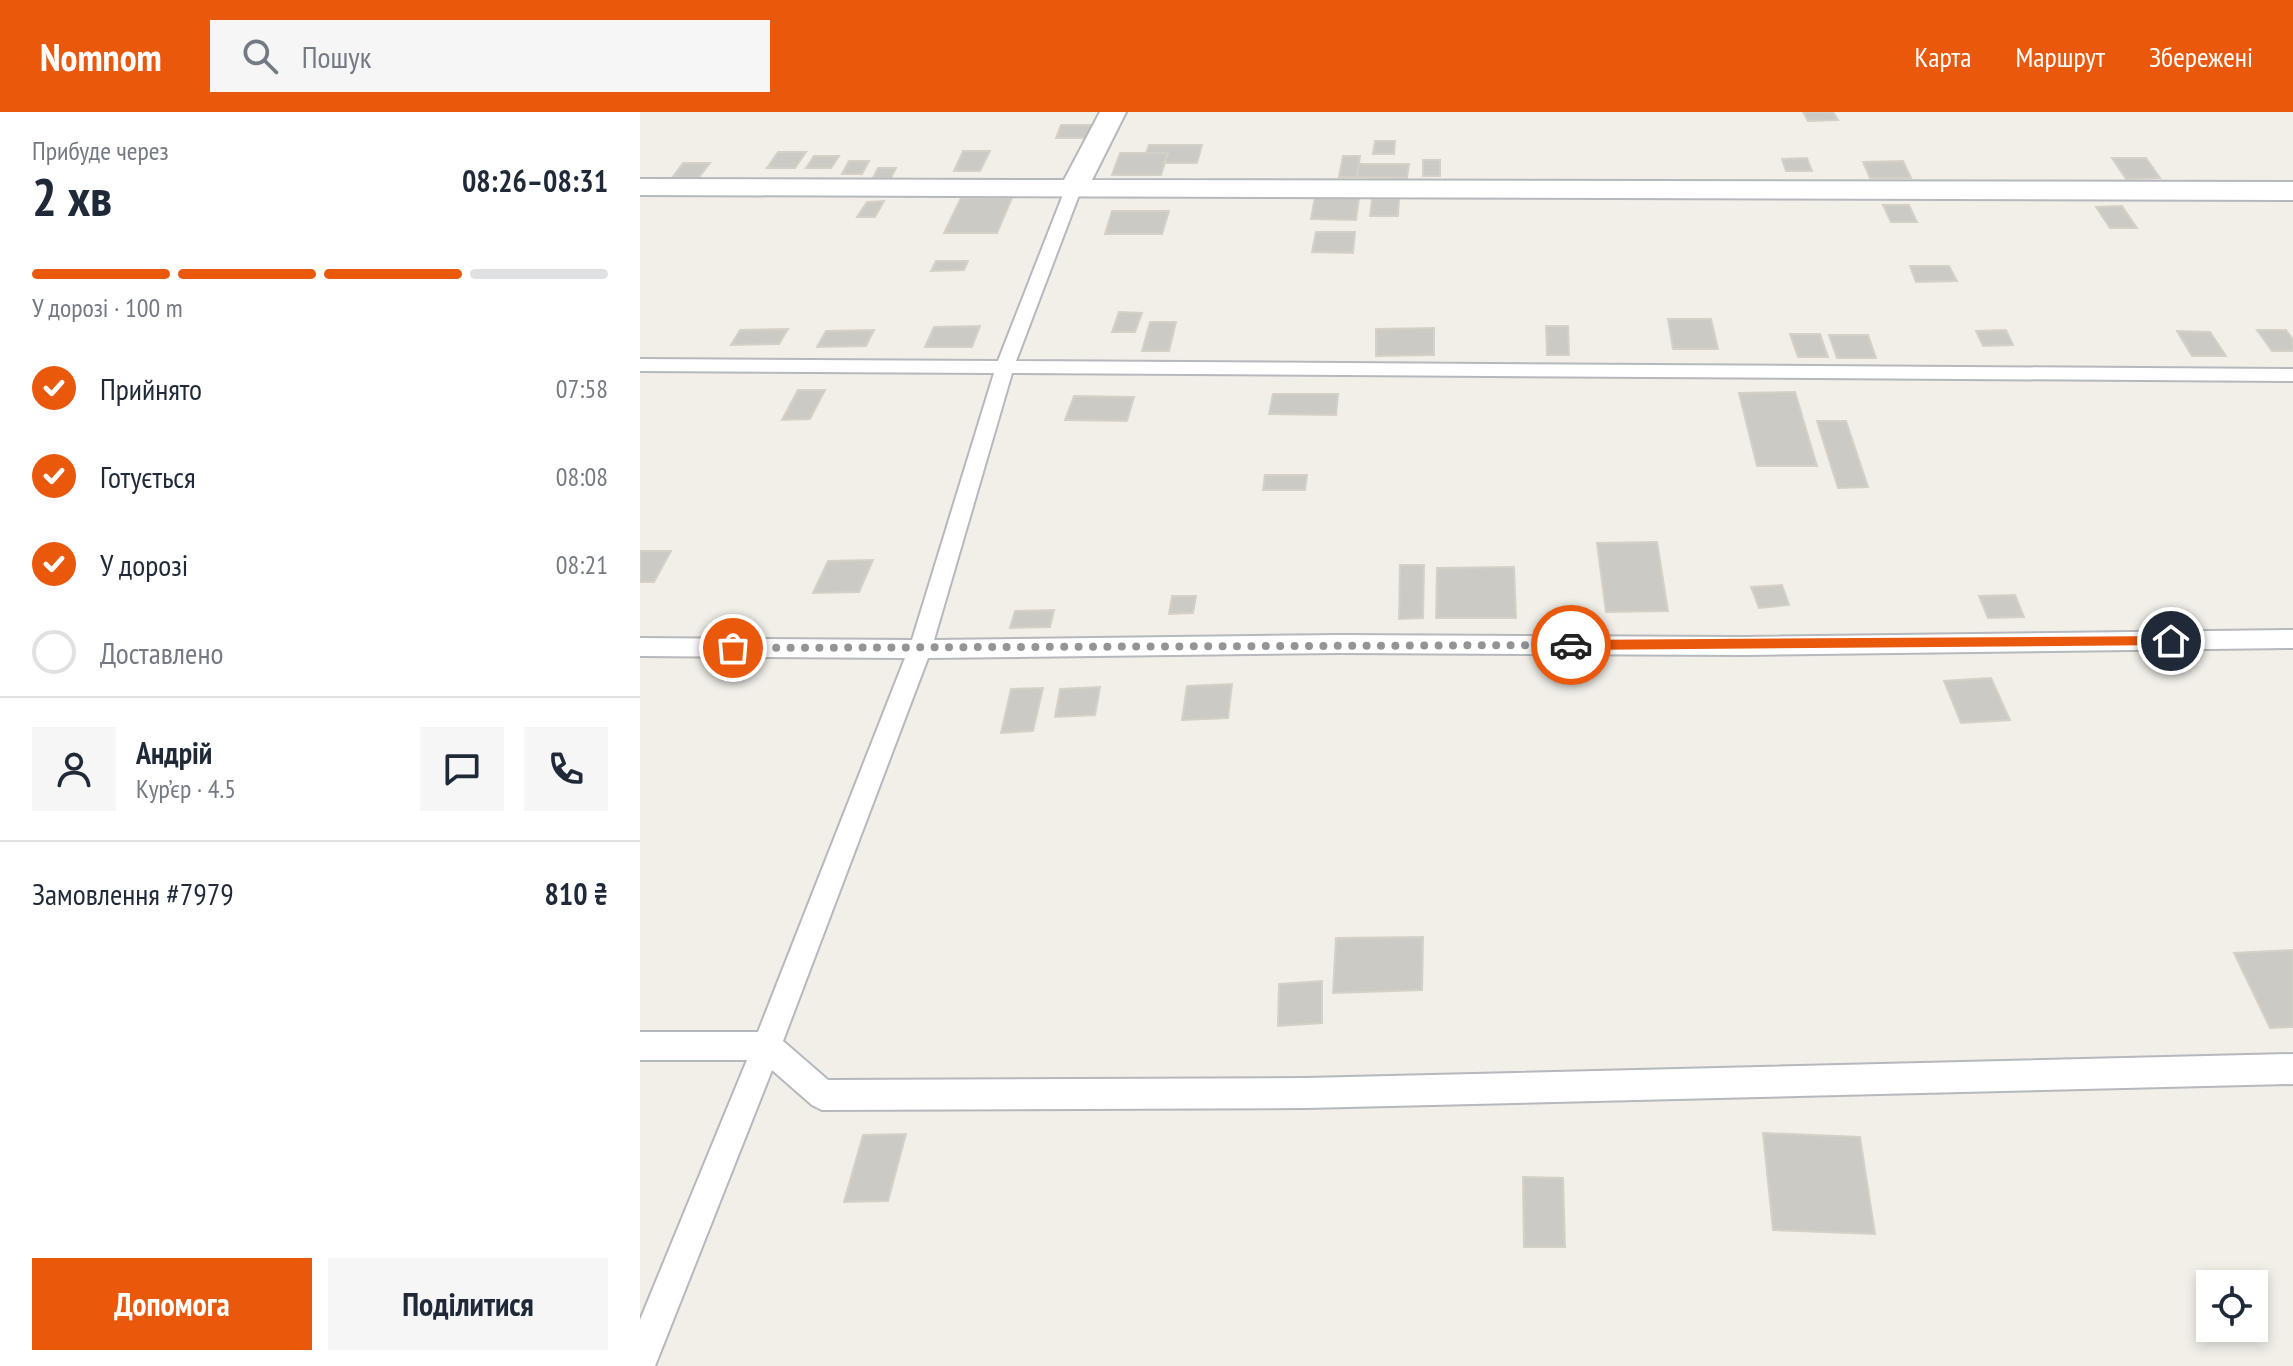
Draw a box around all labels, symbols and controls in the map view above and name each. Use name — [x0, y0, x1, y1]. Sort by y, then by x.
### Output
search box — [210, 20, 770, 92]
text: Nomnom — [40, 32, 162, 81]
icon: search — [238, 34, 282, 78]
text: Пошук — [302, 37, 371, 76]
text: Карта — [1915, 38, 1972, 75]
text: Маршрут — [2016, 38, 2105, 75]
text: Збережені — [2149, 38, 2253, 75]
text: Прибуде через — [32, 134, 169, 167]
text: 08:26–08:31 — [462, 161, 608, 200]
text: 2 хв — [32, 163, 112, 230]
text: У дорозі · 100 m — [32, 291, 183, 324]
icon: check — [32, 366, 76, 410]
text: Прийнято — [100, 369, 202, 408]
text: 07:58 — [556, 372, 608, 405]
icon: check — [32, 454, 76, 498]
text: Готується — [100, 457, 196, 496]
text: 08:08 — [556, 460, 608, 493]
icon: check — [32, 542, 76, 586]
text: У дорозі — [100, 545, 188, 584]
text: 08:21 — [556, 548, 608, 581]
courier — [1531, 605, 1611, 685]
pin — [2137, 607, 2205, 675]
pin — [699, 614, 767, 682]
icon: home — [2149, 619, 2193, 663]
icon: car — [1549, 623, 1593, 667]
icon: bag — [711, 626, 755, 670]
text: Доставлено — [100, 633, 223, 672]
button: person — [32, 727, 116, 811]
button: chat — [420, 727, 504, 811]
button: phone — [524, 727, 608, 811]
text: Андрій — [136, 733, 212, 772]
text: Кур’єр · 4.5 — [136, 772, 236, 805]
text: Замовлення #7979 — [32, 874, 234, 913]
text: 810 ₴ — [544, 874, 608, 913]
button: Допомога — [32, 1258, 312, 1350]
button: Поділитися — [328, 1258, 608, 1350]
map controls — [2196, 1270, 2268, 1342]
button: locate — [2196, 1270, 2268, 1342]

